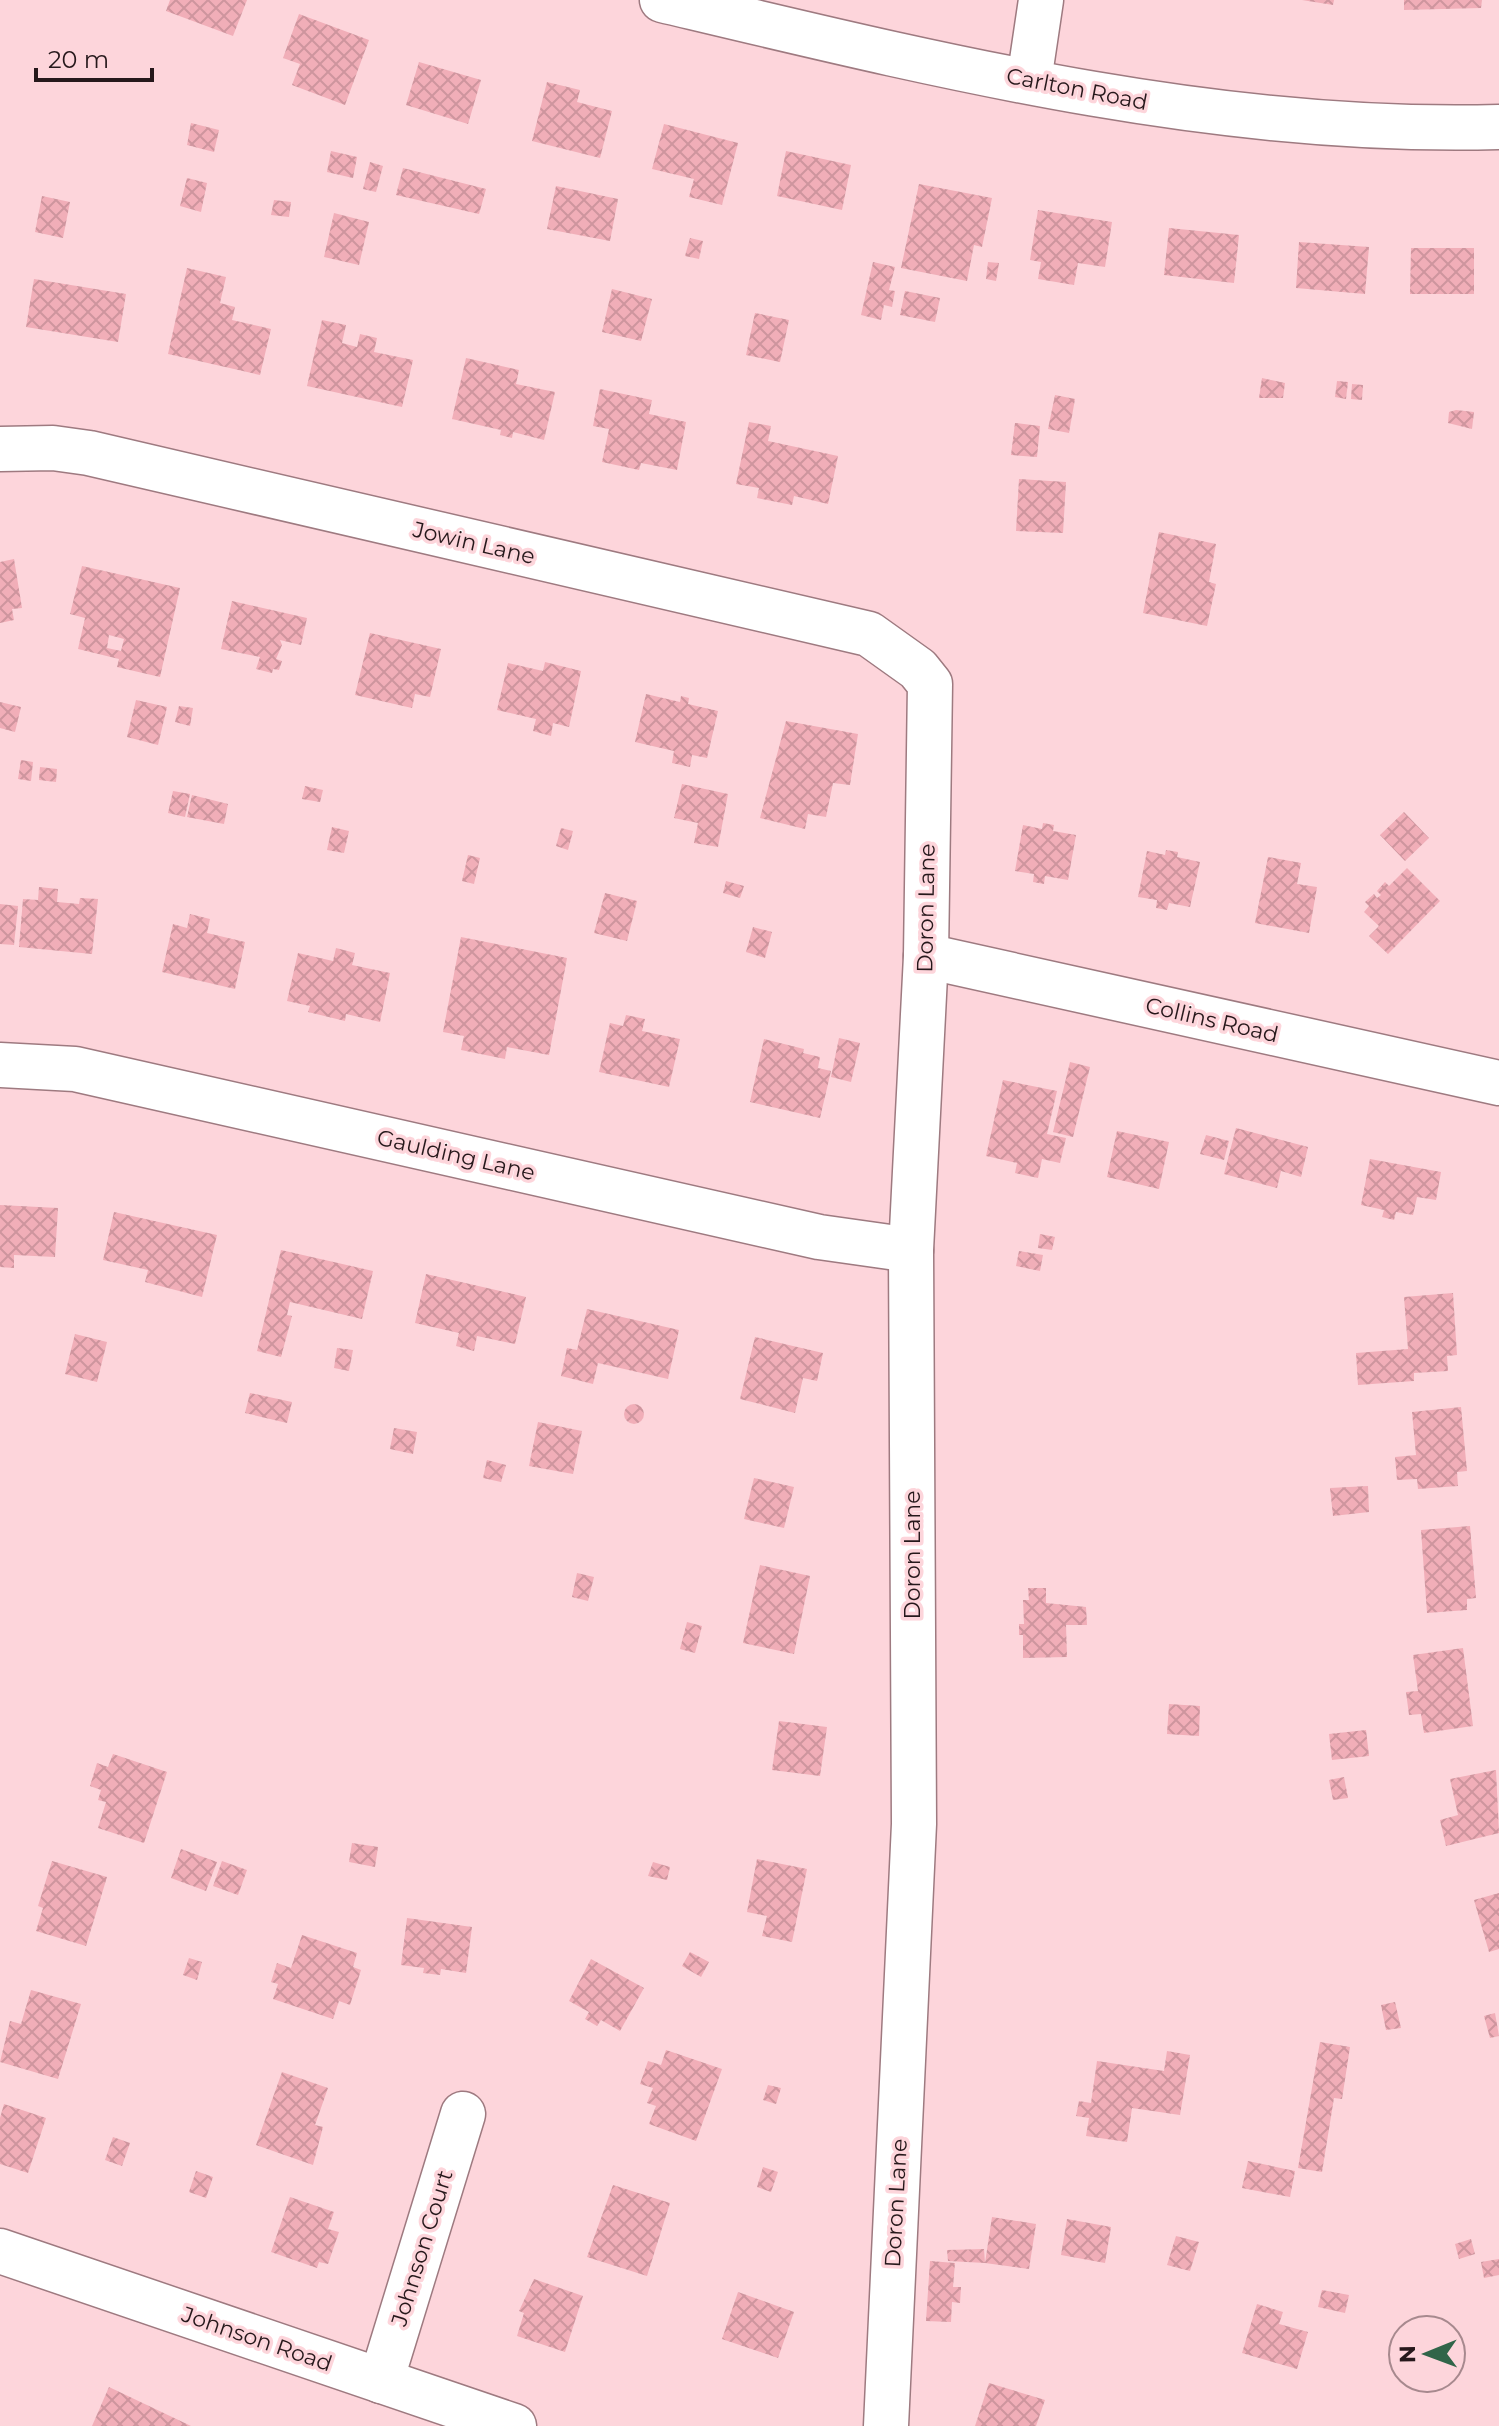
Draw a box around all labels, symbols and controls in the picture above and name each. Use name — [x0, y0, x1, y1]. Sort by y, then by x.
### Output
scale bar — [36, 32, 152, 82]
text: 20 m — [48, 45, 109, 74]
street label: Carlton Road — [1004, 62, 1150, 116]
street label: Jowin Lane — [409, 516, 538, 570]
street label: Doron Lane — [911, 843, 941, 973]
street label: Collins Road — [1143, 992, 1281, 1048]
street label: Gaulding Lane — [374, 1124, 538, 1186]
street label: Doron Lane — [899, 1490, 926, 1620]
street label: Doron Lane — [879, 2138, 913, 2268]
street label: Johnson Court — [385, 2167, 459, 2330]
street label: Johnson Road — [177, 2300, 336, 2377]
north arrow — [1387, 2314, 1467, 2394]
text: N — [1394, 2345, 1421, 2363]

